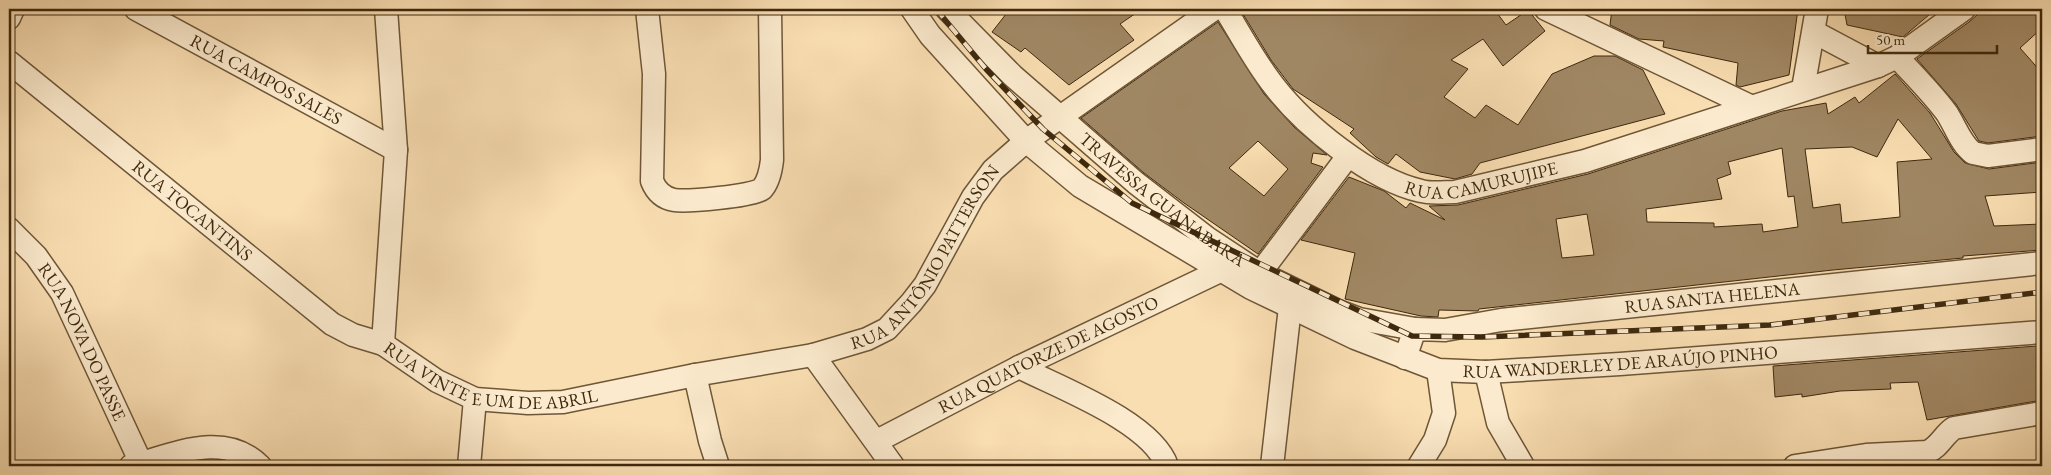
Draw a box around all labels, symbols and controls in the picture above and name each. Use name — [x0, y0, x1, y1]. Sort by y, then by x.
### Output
scale bar — [1868, 22, 1997, 54]
street label: RUA CAMPOS SALES — [186, 29, 346, 130]
text: 50 m — [1876, 30, 1905, 49]
street label: TRAVESSA GUANABARA — [1075, 127, 1251, 272]
street label: RUA TOCANTINS — [128, 155, 257, 266]
street label: RUA CAMURUJIPE — [1402, 156, 1560, 204]
street label: RUA ANTÔNIO PATTERSON — [848, 159, 1004, 354]
street label: RUA NOVA DO PASSE — [33, 258, 132, 424]
street label: RUA SANTA HELENA — [1623, 277, 1801, 318]
street label: RUA QUATORZE DE AGOSTO — [934, 290, 1162, 418]
street label: RUA VINTE E UM DE ABRIL — [380, 336, 600, 414]
street label: RUA WANDERLEY DE ARAÚJO PINHO — [1462, 340, 1779, 383]

